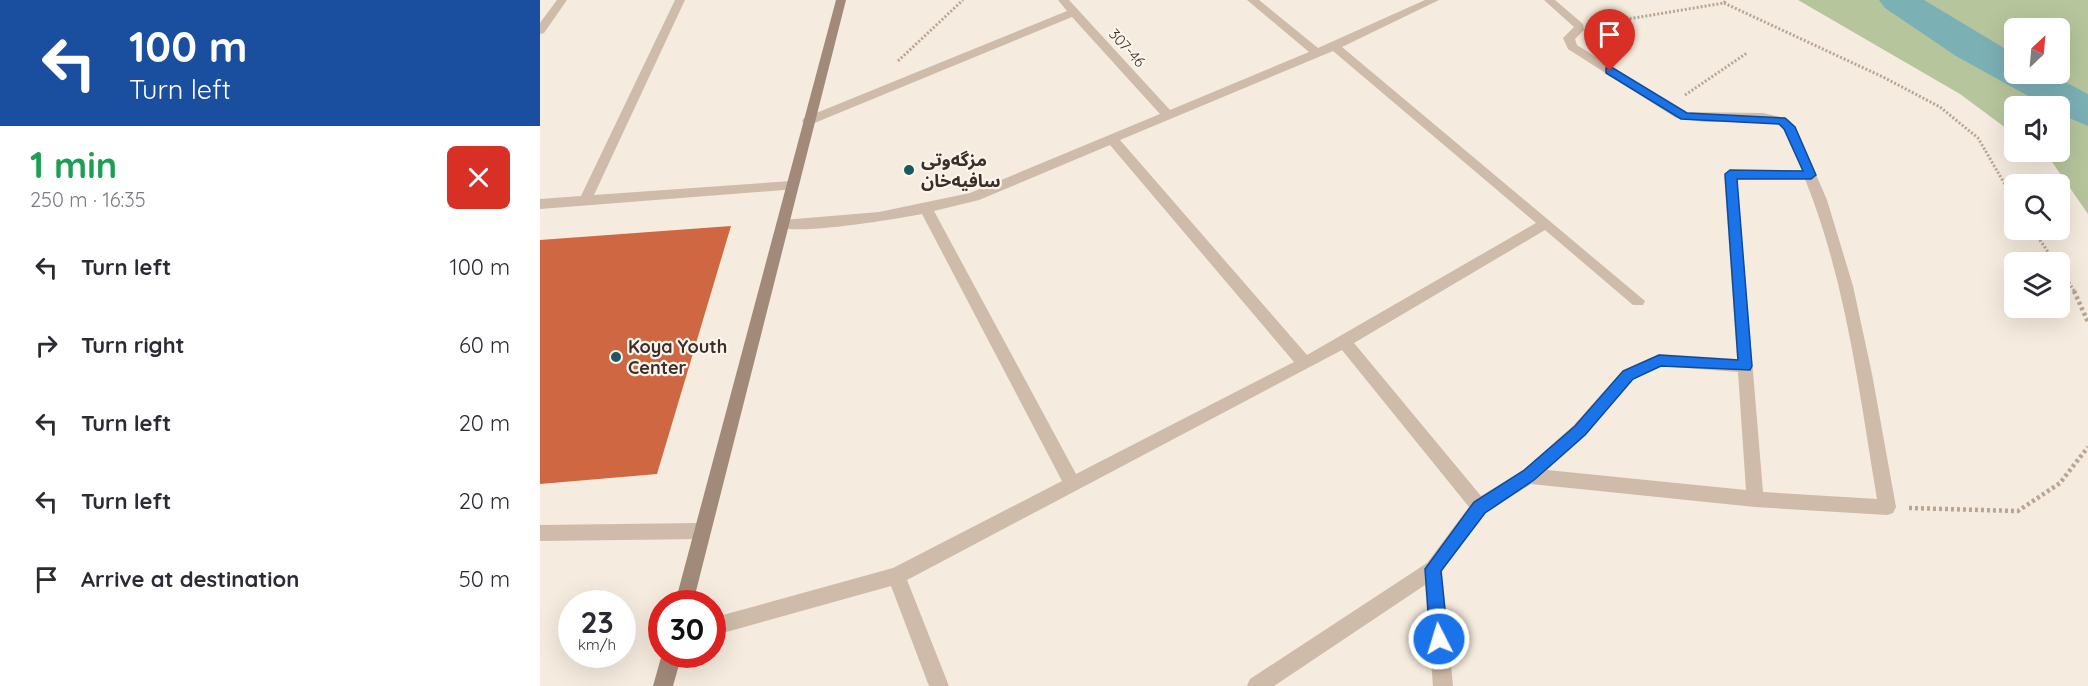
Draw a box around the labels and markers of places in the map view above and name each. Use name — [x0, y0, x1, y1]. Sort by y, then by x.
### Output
pin — [1584, 9, 1635, 71]
place label: مزگه‌وتی سافیه‌خان — [921, 148, 1001, 192]
marker: مزگه‌وتی سافیه‌خان — [902, 163, 916, 177]
place label: Koya Youth Center — [628, 335, 727, 379]
marker: Koya Youth Center — [609, 350, 623, 364]

